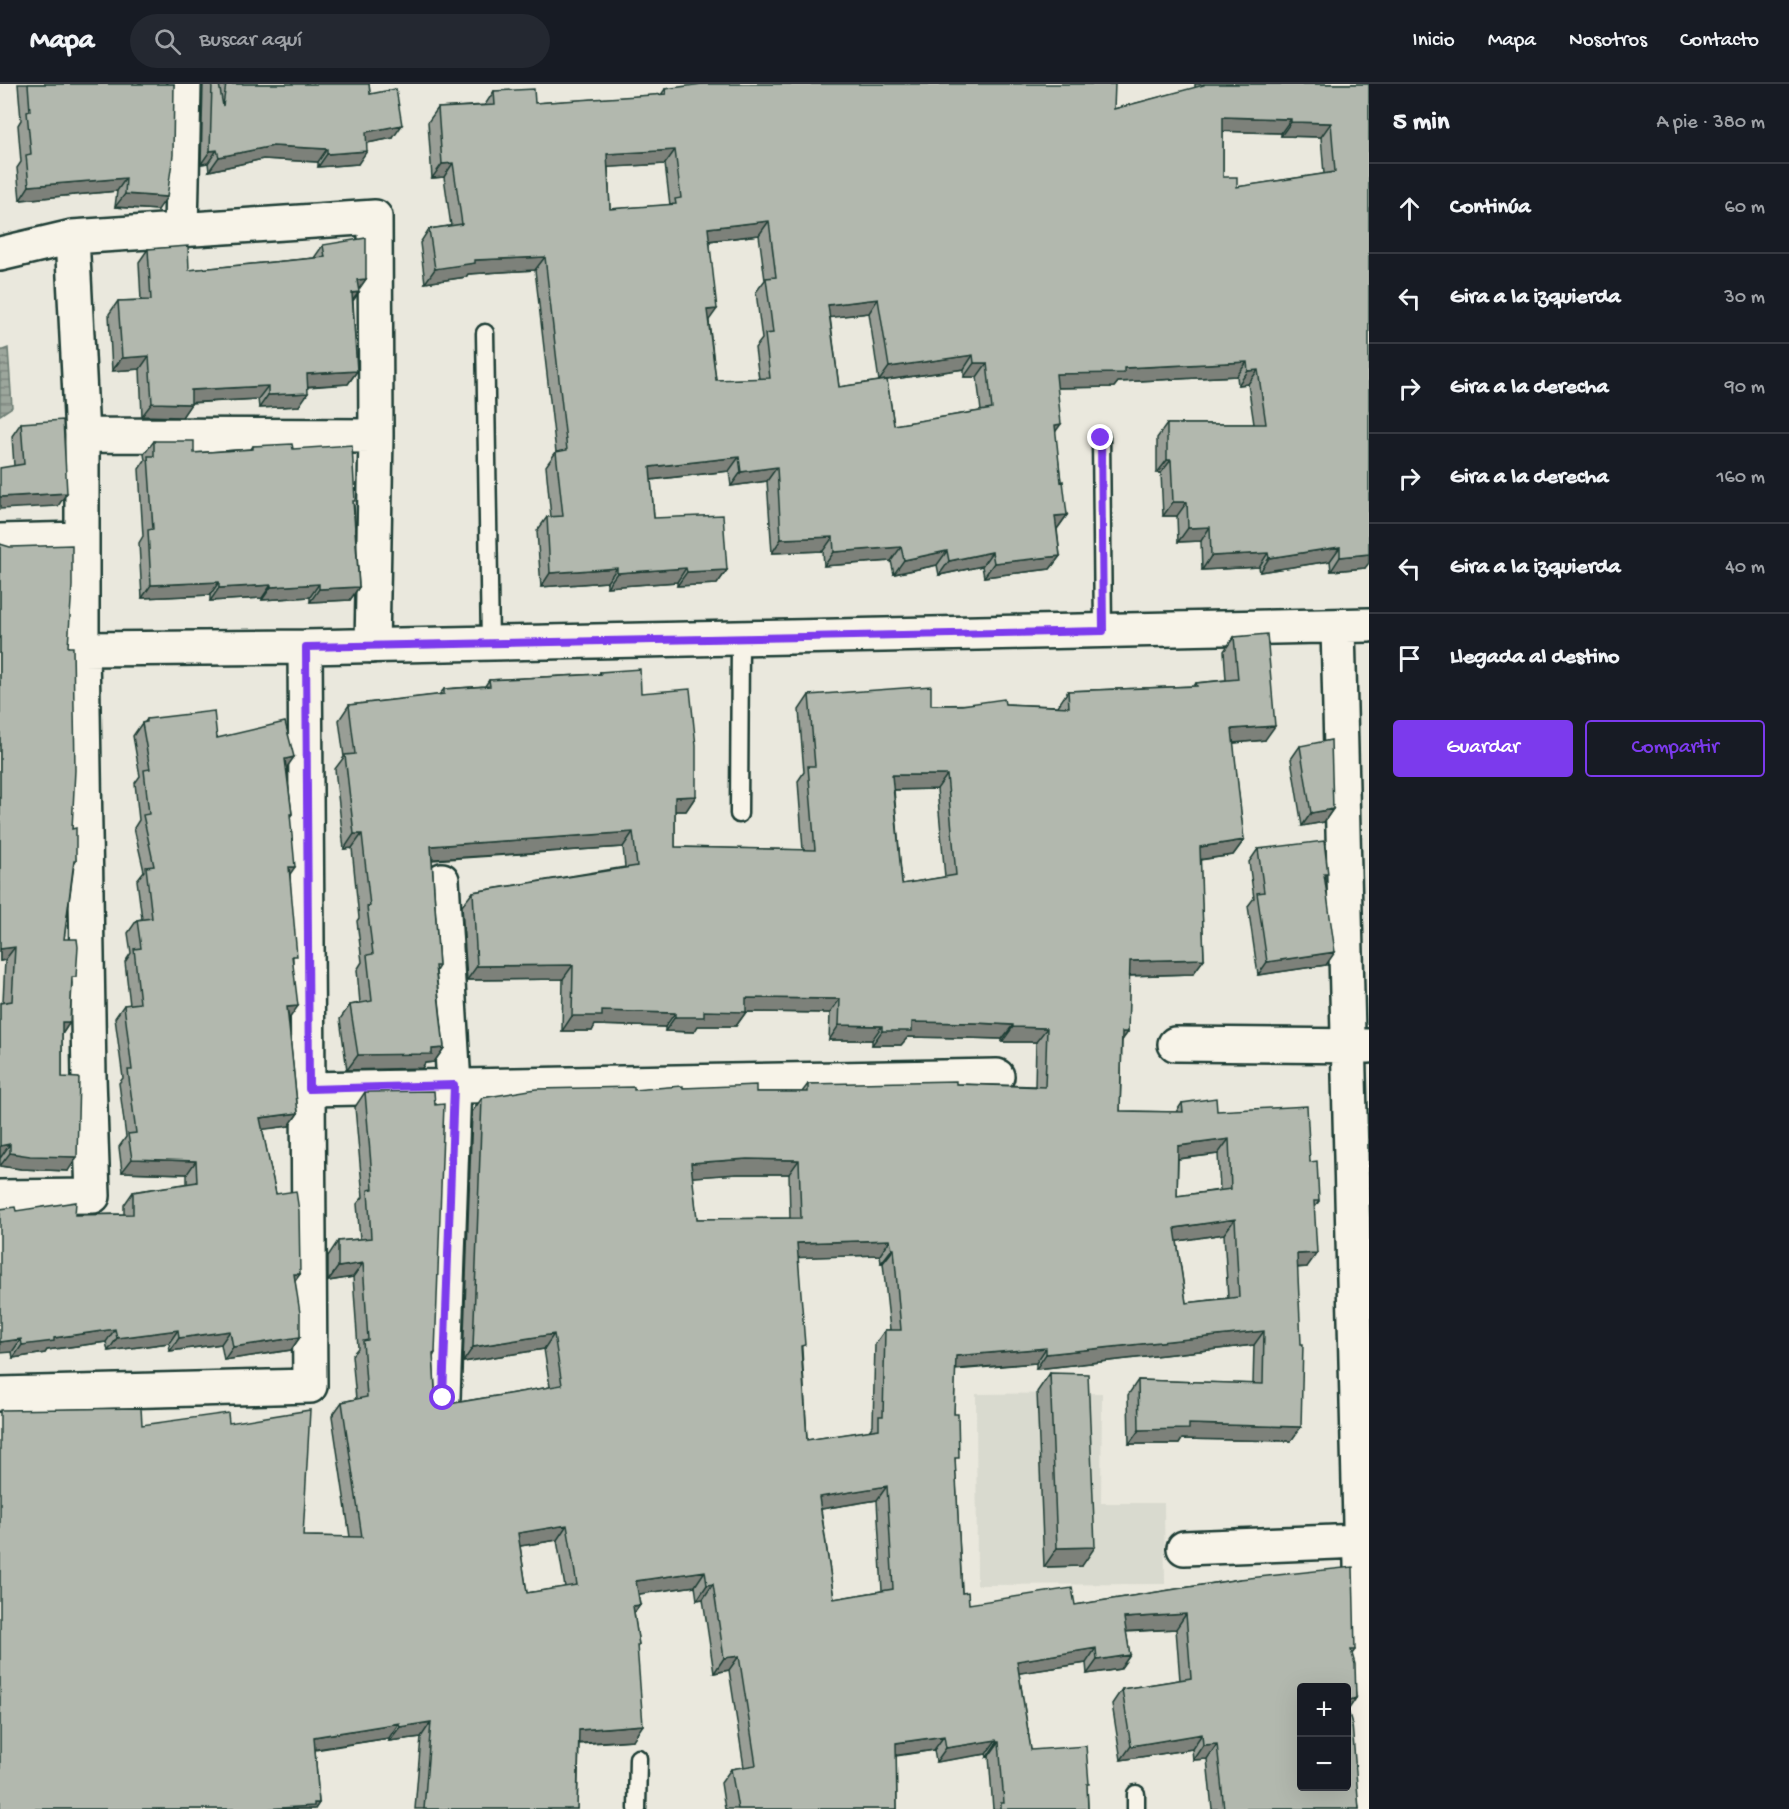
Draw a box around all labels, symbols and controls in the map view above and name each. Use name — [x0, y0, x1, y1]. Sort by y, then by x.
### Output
search box — [130, 14, 550, 68]
text: Mapa — [30, 25, 94, 58]
icon: search — [151, 25, 184, 58]
text: Buscar aquí — [199, 28, 302, 54]
text: Inicio — [1413, 29, 1455, 54]
text: Mapa — [1488, 29, 1536, 54]
text: Nosotros — [1569, 29, 1647, 54]
text: Contacto — [1680, 29, 1759, 54]
text: 5 min — [1393, 108, 1449, 139]
text: A pie · 380 m — [1657, 112, 1765, 135]
icon: ahead — [1393, 192, 1426, 225]
text: Continúa — [1450, 195, 1531, 221]
text: 60 m — [1725, 197, 1765, 220]
icon: left — [1393, 282, 1426, 315]
text: Gira a la izquierda — [1450, 285, 1621, 311]
text: 30 m — [1724, 287, 1765, 310]
icon: right — [1393, 372, 1426, 405]
text: Gira a la derecha — [1450, 375, 1608, 401]
text: 90 m — [1725, 377, 1765, 400]
route end — [1087, 424, 1113, 450]
icon: right — [1393, 462, 1426, 495]
text: Gira a la derecha — [1450, 465, 1608, 491]
text: 160 m — [1716, 467, 1765, 490]
icon: left — [1393, 552, 1426, 585]
text: Gira a la izquierda — [1450, 555, 1621, 581]
text: 40 m — [1725, 557, 1765, 580]
icon: arrive — [1393, 642, 1426, 675]
text: Llegada al destino — [1450, 645, 1620, 671]
button: Guardar — [1393, 720, 1573, 777]
button: Compartir — [1585, 720, 1765, 777]
route start — [429, 1384, 455, 1410]
map controls — [1297, 1683, 1351, 1791]
button: + — [1297, 1683, 1351, 1737]
button: − — [1297, 1737, 1351, 1791]

